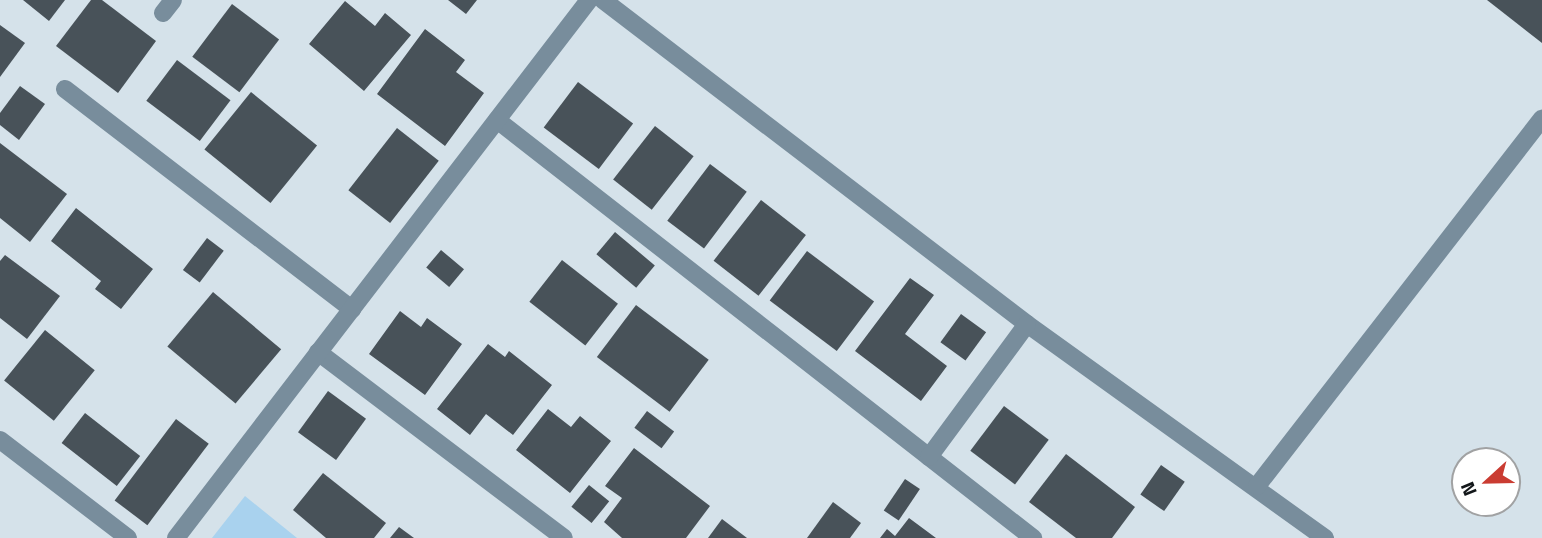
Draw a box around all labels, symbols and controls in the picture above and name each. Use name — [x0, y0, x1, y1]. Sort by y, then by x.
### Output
north arrow — [1451, 447, 1521, 517]
text: N — [1452, 478, 1484, 501]

